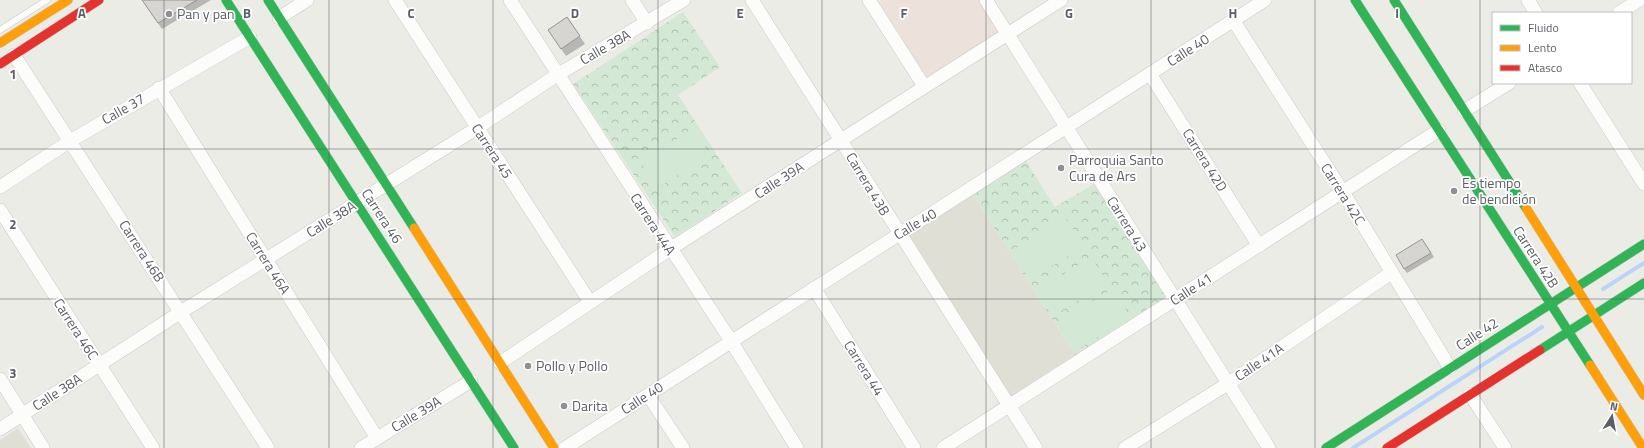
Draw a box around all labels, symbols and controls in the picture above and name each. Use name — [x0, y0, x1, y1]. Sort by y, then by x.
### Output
text: A — [78, 3, 86, 23]
place label: Pan y pan — [177, 3, 235, 24]
text: B — [243, 3, 251, 23]
text: C — [407, 3, 415, 23]
text: D — [571, 3, 579, 23]
text: E — [736, 3, 744, 23]
text: F — [901, 3, 908, 23]
text: G — [1065, 3, 1073, 23]
text: H — [1229, 3, 1237, 23]
text: I — [1395, 3, 1399, 23]
marker: Pan y pan — [164, 9, 174, 19]
legend — [1492, 12, 1632, 84]
text: Fluido — [1528, 18, 1559, 37]
street label: Calle 38A — [576, 23, 634, 69]
street label: Calle 40 — [1162, 28, 1213, 71]
text: Lento — [1528, 38, 1557, 57]
text: Atasco — [1528, 58, 1562, 77]
text: 1 — [9, 64, 17, 84]
street label: Calle 37 — [97, 88, 148, 129]
street label: Carrera 45 — [467, 119, 518, 183]
street label: Carrera 42D — [1178, 124, 1233, 195]
street label: Carrera 43B — [841, 148, 896, 219]
place label: Parroquia Santo Cura de Ars — [1069, 149, 1164, 186]
street label: Calle 39A — [750, 155, 808, 203]
street label: Carrera 42C — [1316, 159, 1371, 229]
marker: Parroquia Santo Cura de Ars — [1056, 163, 1066, 173]
place label: Es tiempo de bendición — [1462, 172, 1536, 209]
street label: Carrera 46 — [357, 184, 408, 248]
marker: Es tiempo de bendición — [1449, 186, 1459, 196]
street label: Carrera 44A — [625, 189, 682, 259]
street label: Carrera 43 — [1102, 192, 1153, 256]
street label: Calle 38A — [302, 195, 360, 242]
street label: Calle 40 — [889, 202, 940, 245]
text: 2 — [9, 214, 17, 234]
street label: Carrera 46B — [114, 215, 170, 286]
street label: Carrera 42B — [1508, 221, 1564, 292]
street label: Carrera 46A — [241, 227, 296, 299]
street label: Calle 41 — [1165, 267, 1216, 310]
street label: Carrera 46C — [49, 294, 104, 364]
street label: Calle 42 — [1451, 312, 1502, 355]
street label: Carrera 44 — [839, 336, 890, 400]
street label: Calle 41A — [1230, 337, 1288, 386]
place label: Pollo y Pollo — [536, 355, 608, 376]
marker: Pollo y Pollo — [523, 361, 533, 371]
text: 3 — [9, 363, 17, 383]
street label: Calle 38A — [28, 367, 86, 415]
street label: Calle 40 — [616, 376, 667, 419]
street label: Calle 39A — [387, 390, 445, 437]
place label: Darita — [572, 395, 608, 416]
north arrow — [1592, 396, 1632, 436]
text: N — [1609, 398, 1619, 415]
marker: Darita — [559, 401, 569, 411]

